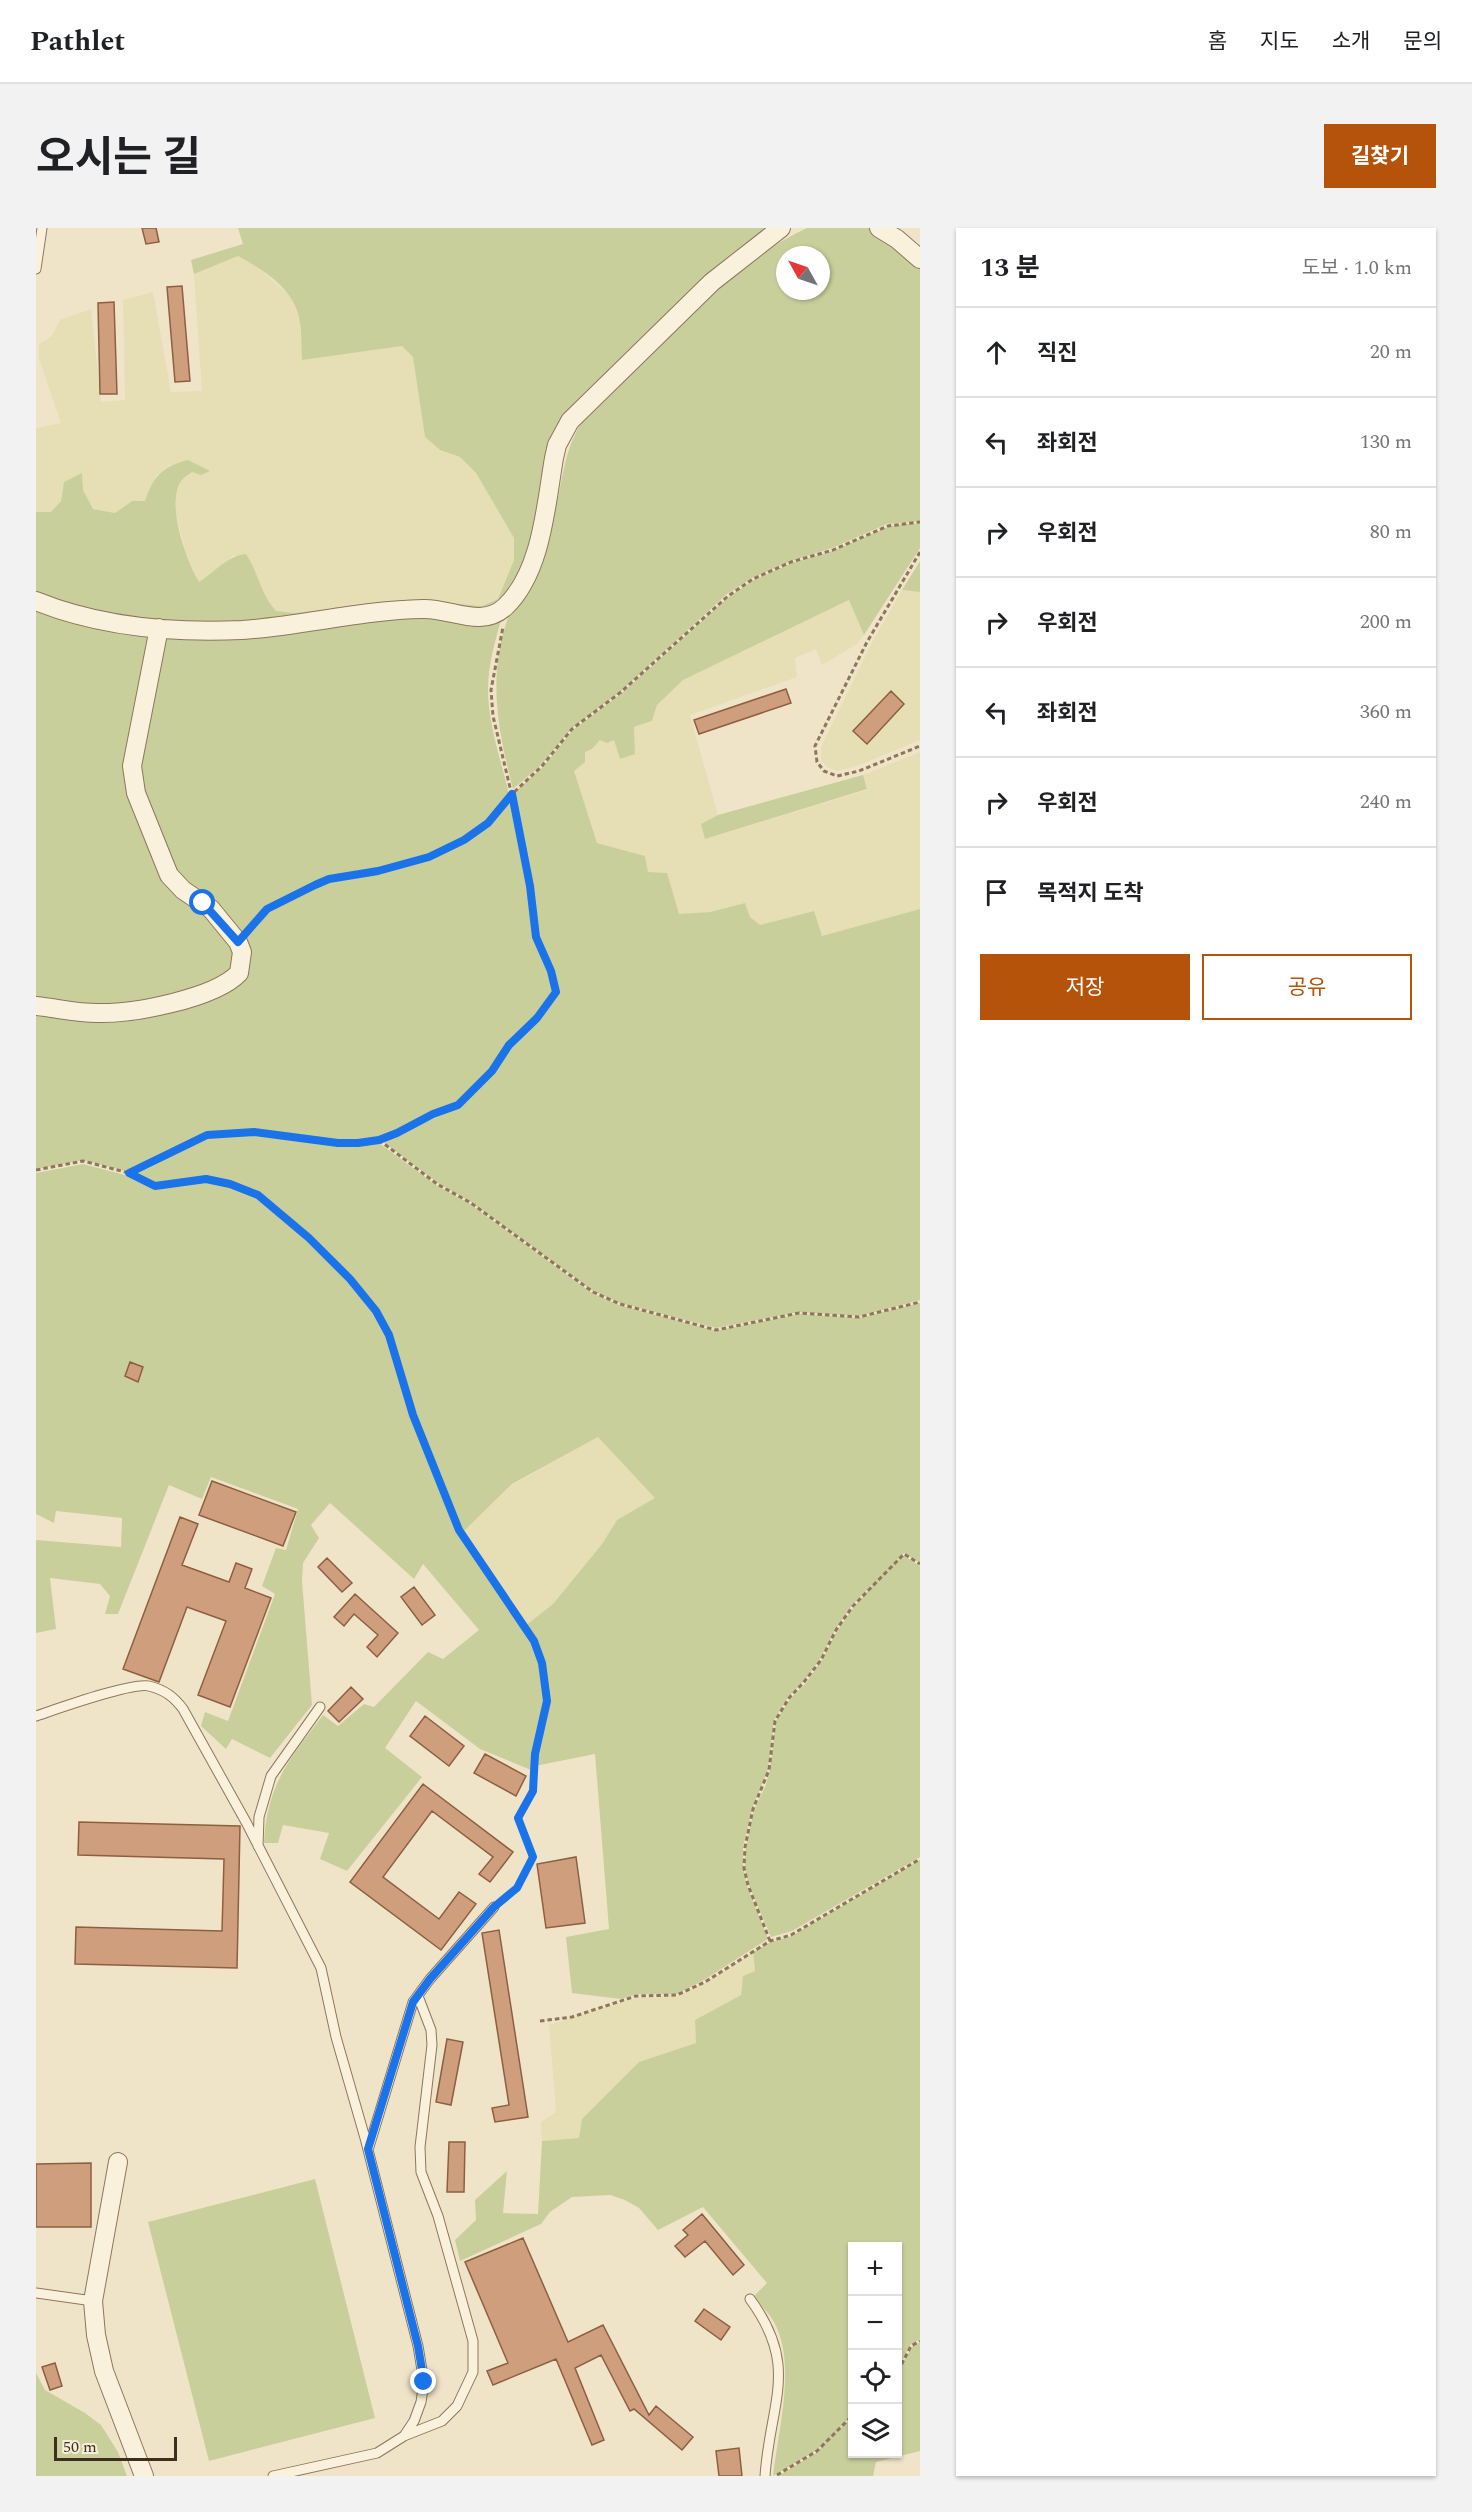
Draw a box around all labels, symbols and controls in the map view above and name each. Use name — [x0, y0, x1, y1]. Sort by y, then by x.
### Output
text: Pathlet — [30, 20, 125, 63]
text: 홈 — [1208, 26, 1227, 58]
text: 지도 — [1260, 26, 1299, 58]
text: 소개 — [1332, 26, 1370, 58]
text: 문의 — [1403, 26, 1442, 58]
button: 길찾기 — [1324, 124, 1436, 188]
text: 오시는 길 — [36, 127, 201, 190]
north arrow — [776, 246, 830, 300]
text: 13 분 — [980, 248, 1040, 288]
text: 도보 · 1.0 km — [1302, 253, 1412, 283]
icon: ahead — [980, 336, 1013, 369]
text: 직진 — [1037, 337, 1077, 370]
text: 20 m — [1370, 337, 1412, 367]
icon: left — [980, 426, 1013, 459]
text: 좌회전 — [1037, 427, 1098, 460]
text: 130 m — [1360, 427, 1412, 457]
icon: right — [980, 516, 1013, 549]
text: 우회전 — [1037, 517, 1098, 550]
text: 80 m — [1370, 517, 1412, 547]
icon: right — [980, 606, 1013, 639]
text: 우회전 — [1037, 607, 1098, 640]
text: 200 m — [1360, 607, 1412, 637]
icon: left — [980, 696, 1013, 729]
text: 좌회전 — [1037, 697, 1098, 730]
text: 360 m — [1360, 697, 1412, 727]
icon: right — [980, 786, 1013, 819]
text: 우회전 — [1037, 787, 1098, 820]
text: 240 m — [1360, 787, 1412, 817]
icon: arrive — [980, 876, 1013, 909]
text: 목적지 도착 — [1037, 877, 1144, 910]
route start — [189, 889, 215, 915]
button: 저장 — [980, 954, 1190, 1020]
button: 공유 — [1202, 954, 1412, 1020]
map controls — [848, 2242, 902, 2458]
button: + — [848, 2242, 902, 2296]
button: − — [848, 2296, 902, 2350]
button: locate — [848, 2350, 902, 2404]
route end — [410, 2368, 436, 2394]
button: layers — [848, 2404, 902, 2458]
scale bar — [54, 2434, 177, 2462]
text: 50 m — [63, 2435, 97, 2459]

